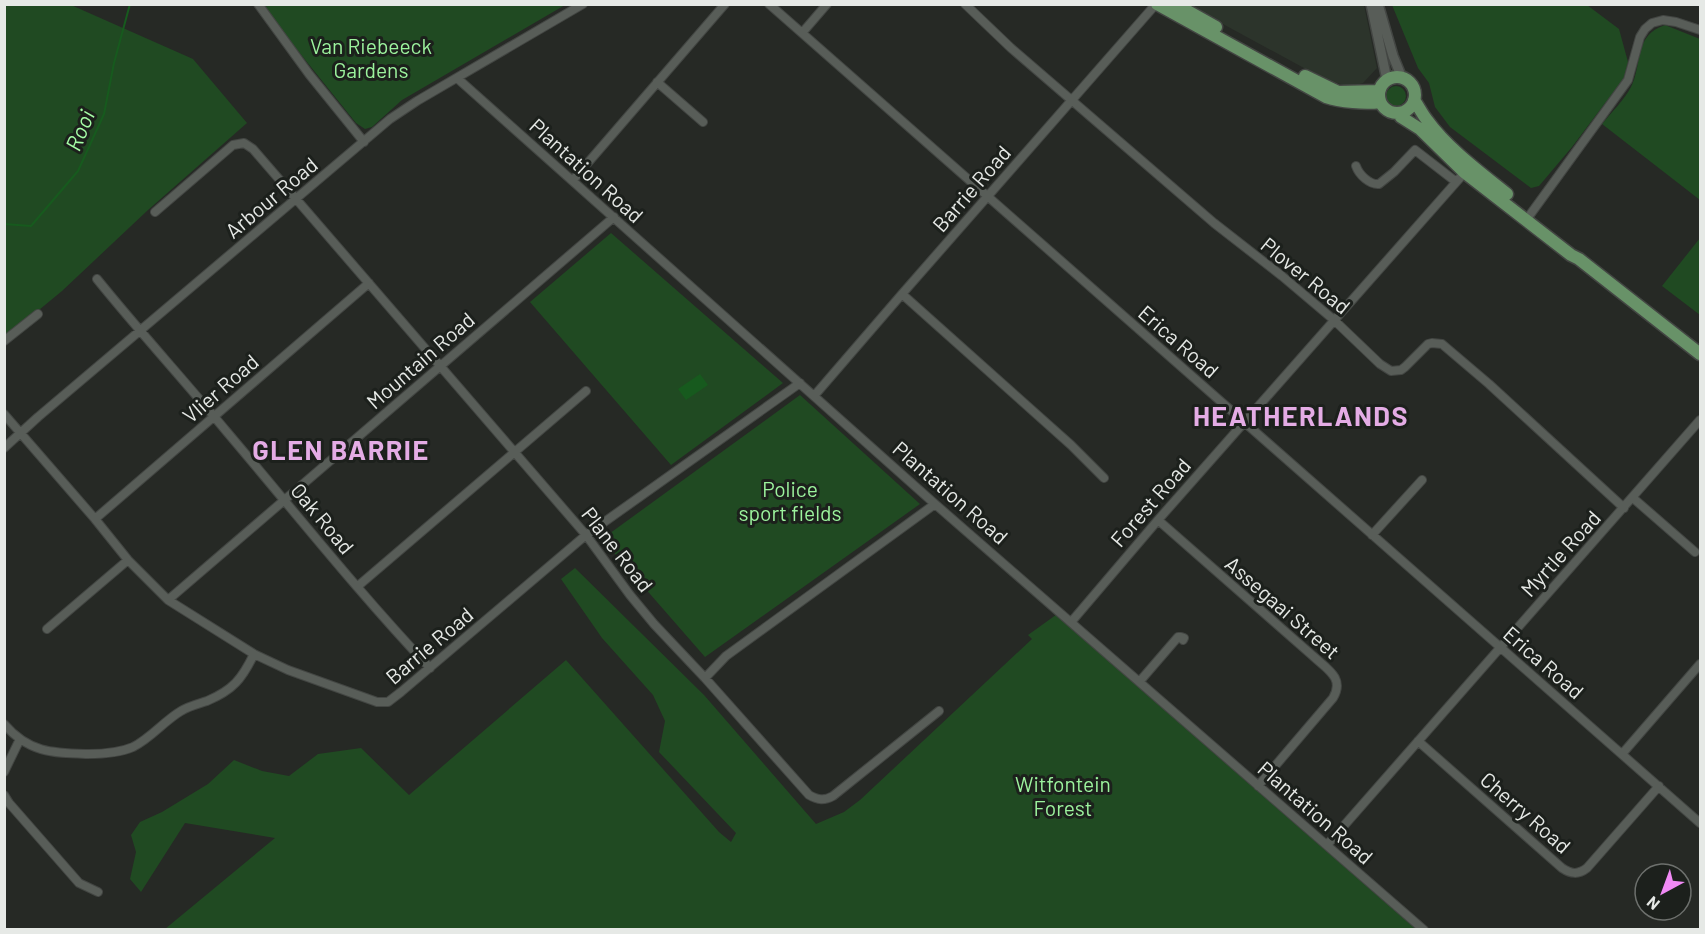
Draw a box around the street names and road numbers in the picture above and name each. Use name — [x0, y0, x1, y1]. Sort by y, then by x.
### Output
street label: Plantation Road — [525, 113, 649, 227]
street label: Barrie Road — [927, 140, 1015, 236]
street label: Arbour Road — [220, 151, 322, 243]
street label: Plover Road — [1256, 231, 1356, 319]
street label: Erica Road — [1134, 299, 1224, 383]
street label: Mountain Road — [361, 306, 479, 414]
street label: Vlier Road — [177, 348, 263, 428]
street label: Plantation Road — [888, 435, 1014, 549]
street label: Forest Road — [1105, 453, 1195, 551]
street label: Oak Road — [286, 477, 360, 559]
street label: Plane Road — [577, 502, 659, 596]
street label: Myrtle Road — [1515, 505, 1605, 601]
street label: Assegaai Street — [1221, 551, 1345, 663]
street label: Barrie Road — [380, 601, 478, 689]
street label: Erica Road — [1499, 620, 1589, 704]
street label: Plantation Road — [1253, 755, 1379, 869]
street label: Cherry Road — [1476, 766, 1576, 858]

